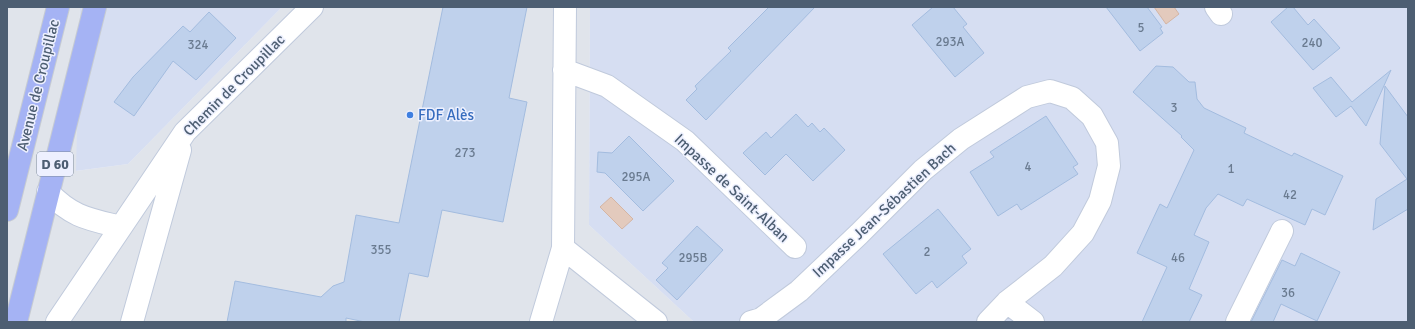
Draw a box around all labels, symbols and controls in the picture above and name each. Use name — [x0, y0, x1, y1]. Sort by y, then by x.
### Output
street label: Avenue de Croupillac — [13, 18, 63, 152]
house number: 5 — [1137, 20, 1145, 36]
street label: Chemin de Croupillac — [179, 30, 289, 140]
house number: 293A — [935, 34, 965, 50]
house number: 240 — [1301, 35, 1323, 51]
house number: 324 — [187, 37, 209, 53]
house number: 3 — [1170, 100, 1178, 116]
place label: FDF Alès — [418, 106, 474, 124]
marker: FDF Alès — [405, 110, 415, 120]
street label: Impasse de Saint-Alban — [671, 130, 793, 246]
street label: Impasse Jean-Sébastien Bach — [809, 139, 959, 281]
house number: 273 — [454, 145, 476, 161]
road number: D 60 — [37, 152, 73, 176]
house number: 4 — [1024, 159, 1032, 175]
house number: 1 — [1227, 161, 1235, 177]
house number: 295A — [621, 169, 651, 185]
house number: 42 — [1283, 187, 1297, 203]
house number: 355 — [370, 242, 392, 258]
house number: 2 — [923, 244, 931, 260]
house number: 295B — [679, 250, 708, 266]
house number: 46 — [1171, 250, 1185, 266]
house number: 36 — [1281, 285, 1295, 301]

